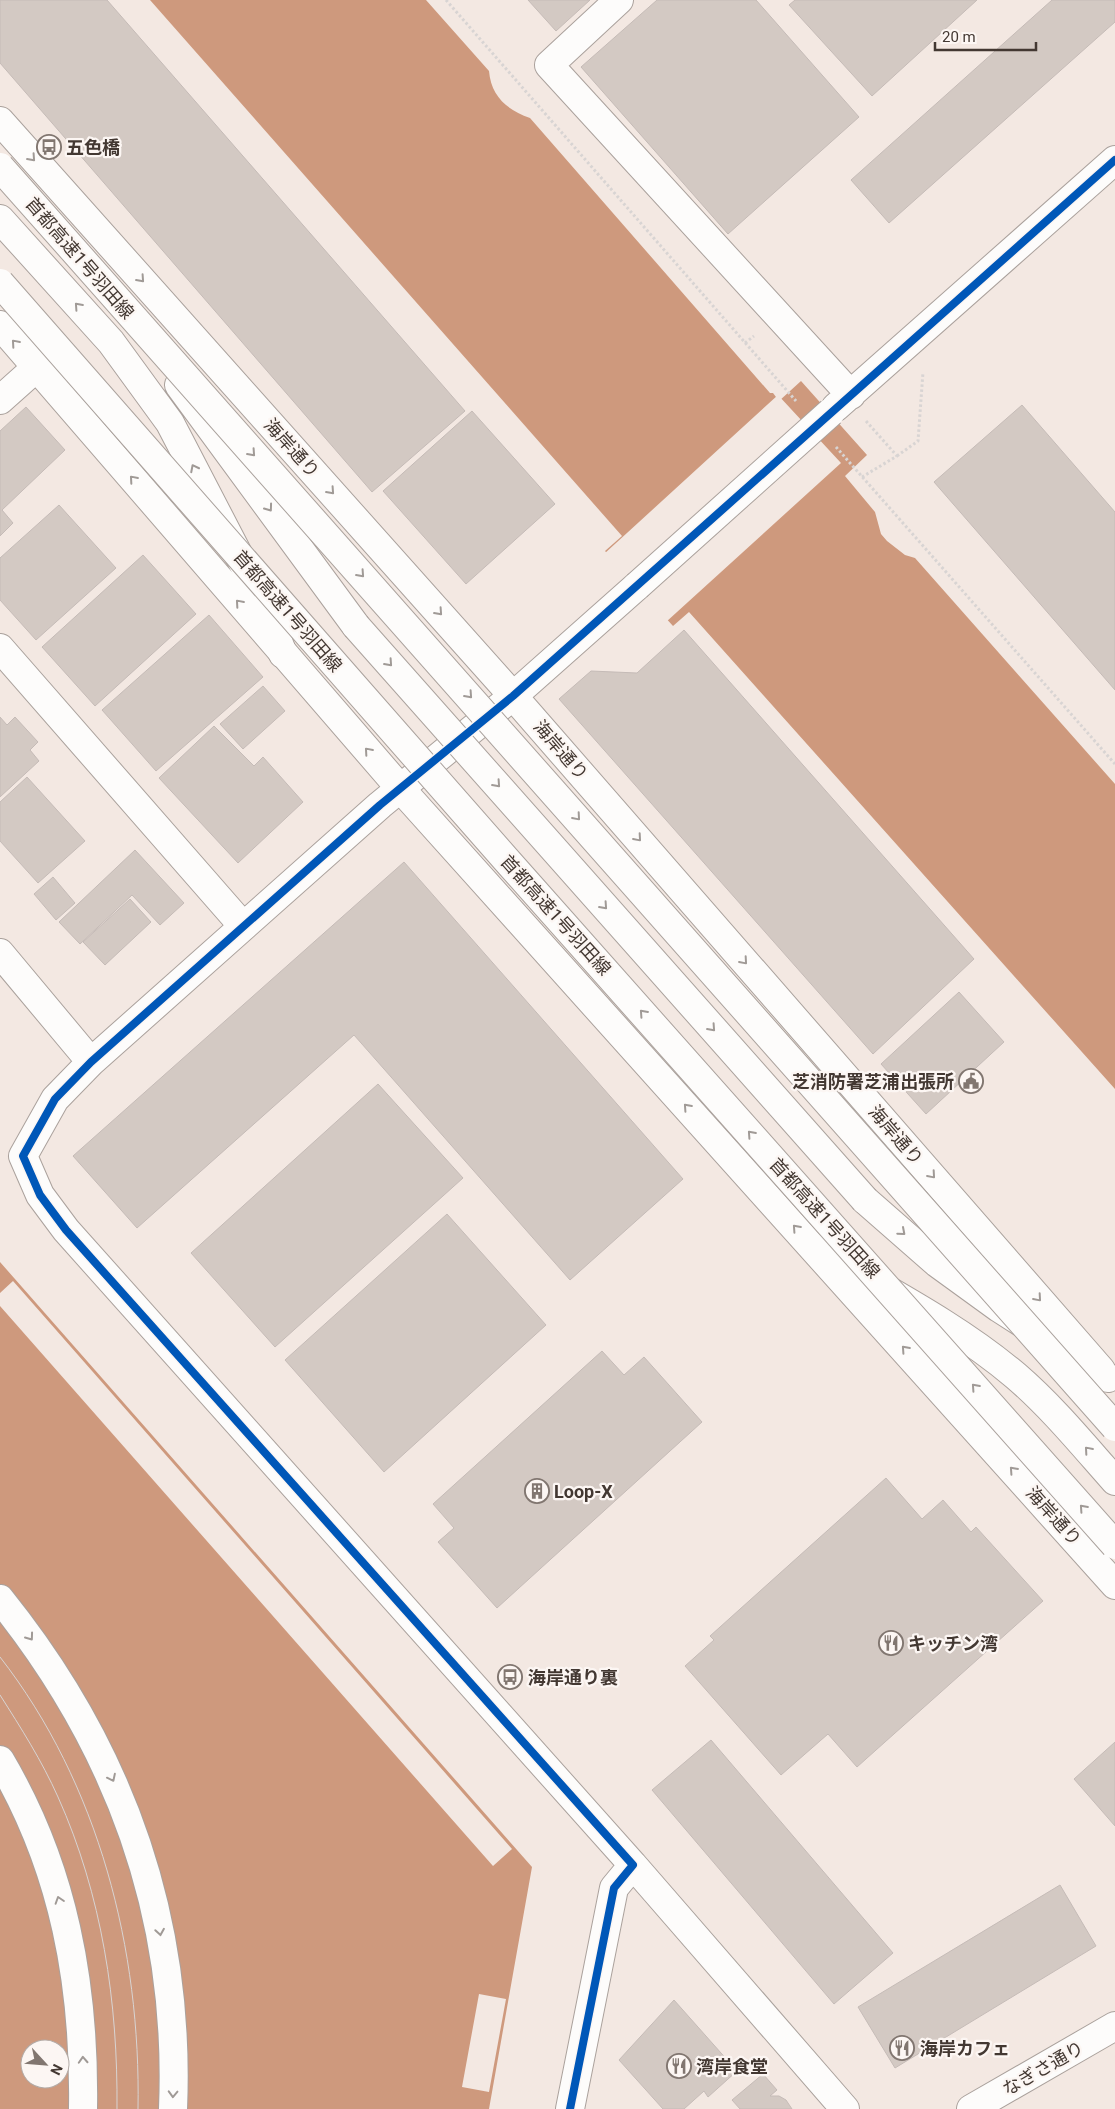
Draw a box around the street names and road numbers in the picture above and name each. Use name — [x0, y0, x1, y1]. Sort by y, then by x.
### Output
street label: 首都高速1号羽田線 — [22, 193, 138, 323]
street label: 海岸通り — [260, 414, 324, 482]
street label: 首都高速1号羽田線 — [230, 546, 346, 676]
street label: 海岸通り — [529, 716, 593, 784]
street label: 首都高速1号羽田線 — [497, 851, 615, 979]
street label: 海岸通り — [864, 1101, 928, 1169]
street label: 首都高速1号羽田線 — [766, 1154, 884, 1282]
street label: 海岸通り — [1022, 1482, 1086, 1550]
street label: なぎさ通り — [999, 2036, 1087, 2100]

